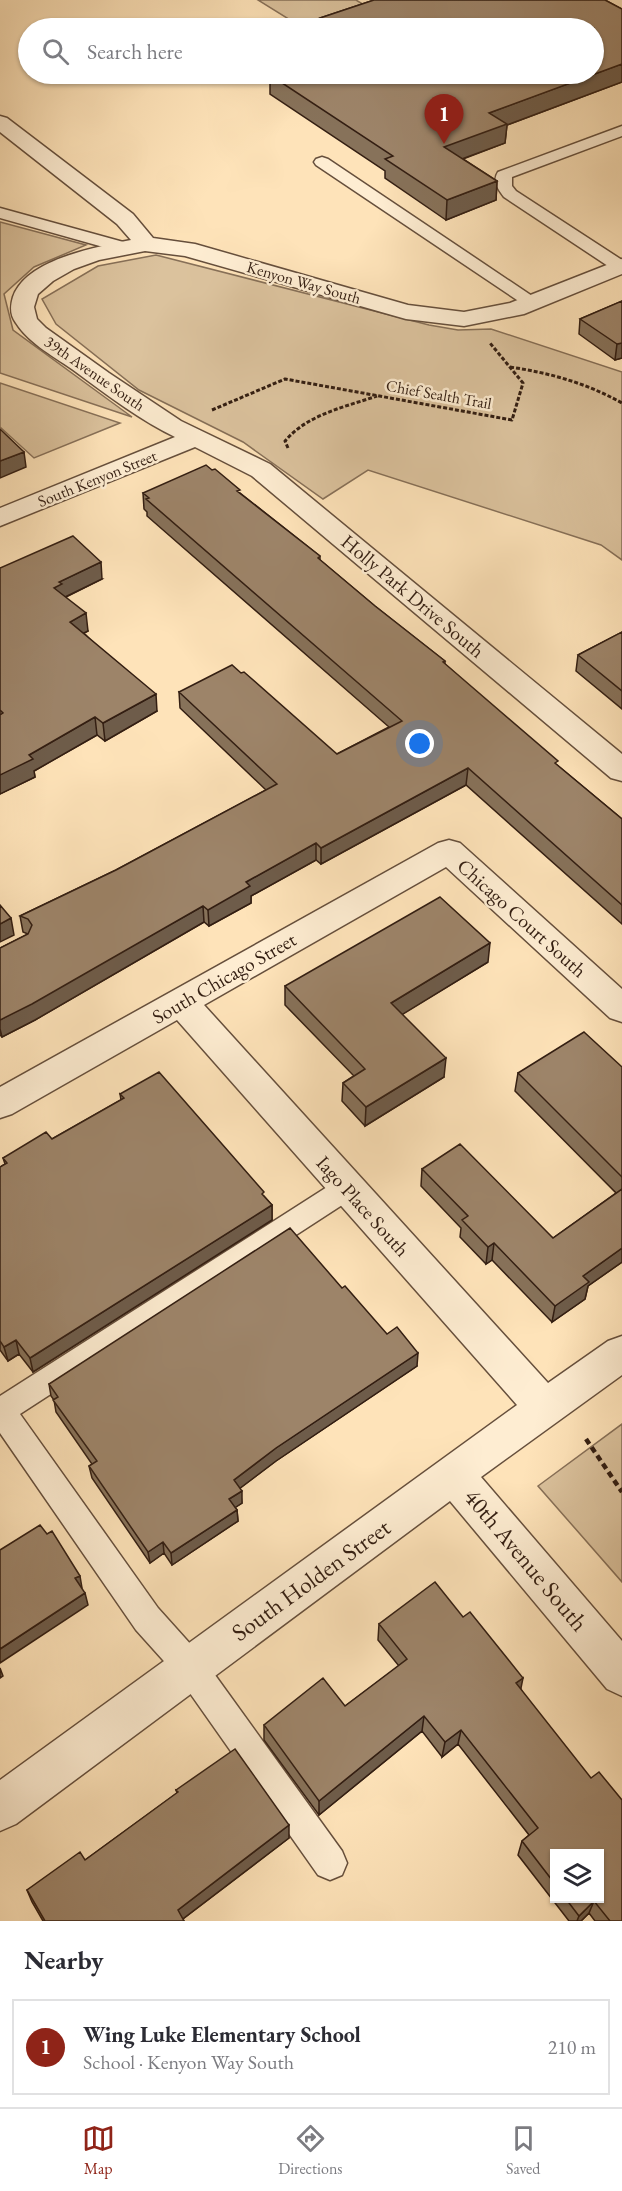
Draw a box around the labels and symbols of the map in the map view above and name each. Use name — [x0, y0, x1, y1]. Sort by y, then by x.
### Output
pin: 1 — [424, 94, 464, 144]
street label: Kenyon Way South — [244, 256, 363, 309]
street label: 39th Avenue South — [40, 331, 149, 416]
street label: Chief Sealth Trail — [384, 375, 494, 414]
street label: South Kenyon Street — [35, 445, 160, 512]
street label: Holly Park Drive South — [336, 528, 490, 664]
your location — [405, 729, 434, 758]
street label: Chicago Court South — [452, 853, 592, 983]
street label: South Chicago Street — [147, 926, 301, 1030]
street label: Iago Place South — [311, 1150, 415, 1262]
street label: 40th Avenue South — [458, 1482, 595, 1637]
street label: South Holden Street — [225, 1511, 397, 1648]

